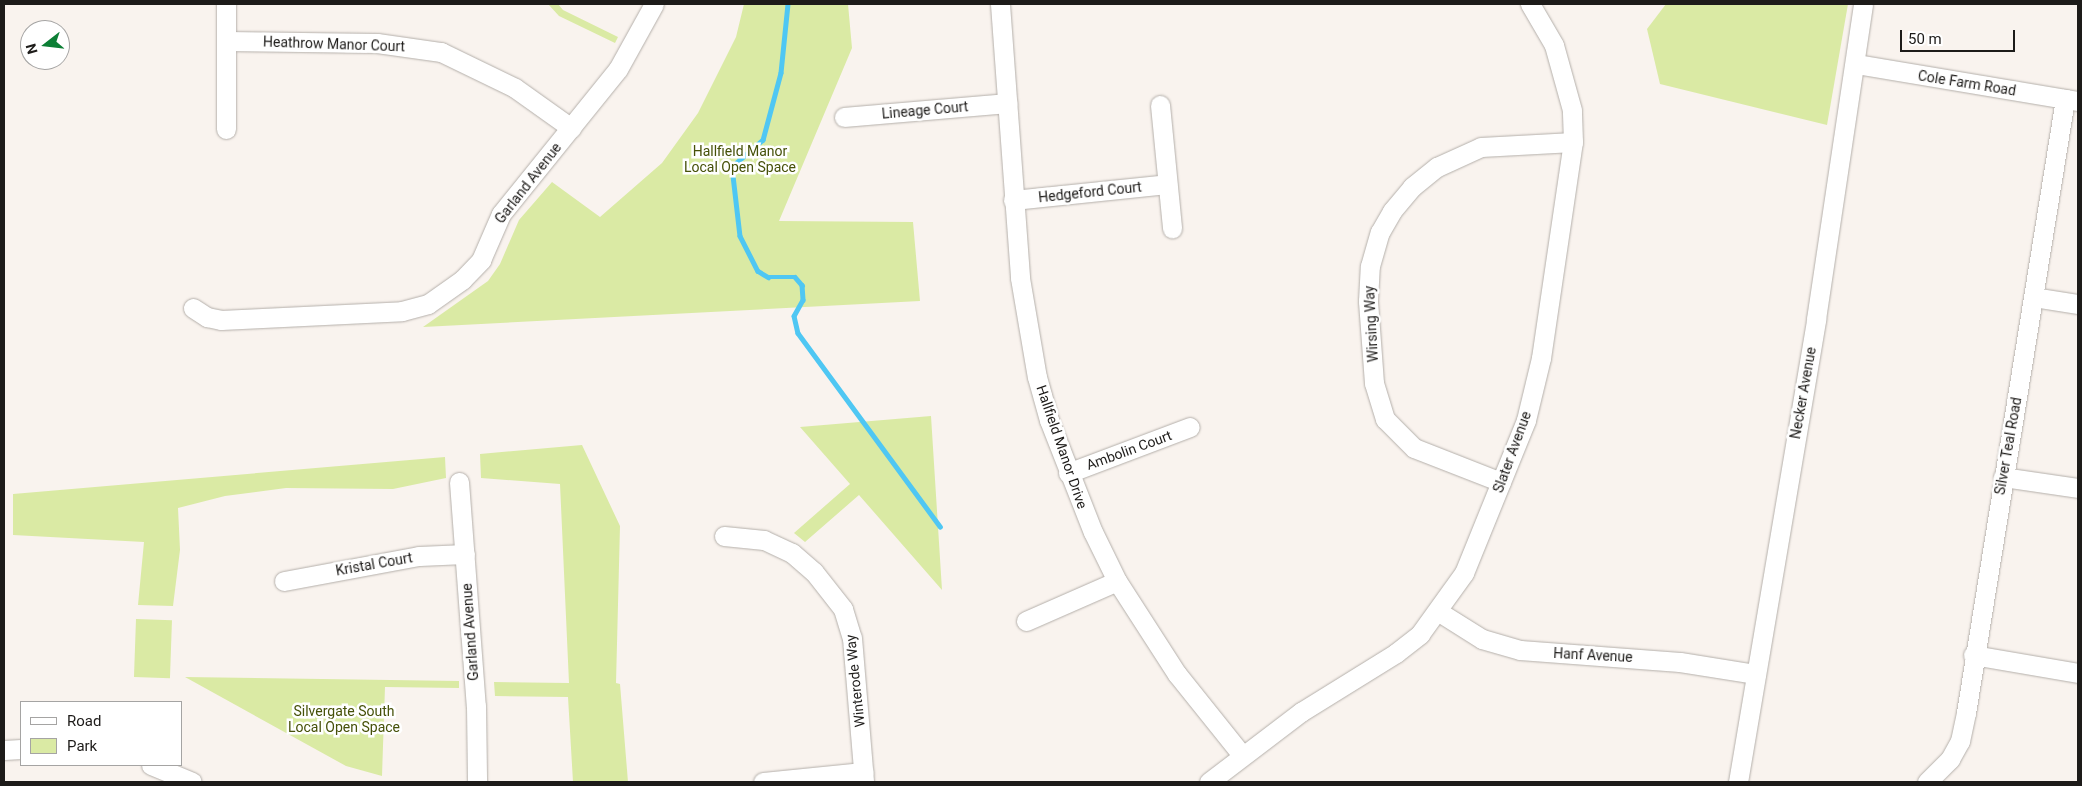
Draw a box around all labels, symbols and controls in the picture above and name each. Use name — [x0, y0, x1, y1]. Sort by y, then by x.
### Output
north arrow — [20, 20, 70, 70]
scale bar — [1902, 20, 2017, 52]
text: 50 m — [1908, 30, 1942, 48]
street label: Heathrow Manor Court — [263, 33, 405, 55]
text: N — [22, 42, 41, 56]
street label: Cole Farm Road — [1917, 67, 2017, 99]
street label: Lineage Court — [881, 98, 969, 122]
street label: Garland Avenue — [491, 139, 565, 227]
park label: Hallfield Manor Local Open Space — [684, 143, 796, 176]
street label: Hedgeford Court — [1037, 178, 1143, 206]
street label: Wirsing Way — [1361, 285, 1381, 363]
street label: Necker Avenue — [1787, 346, 1819, 440]
street label: Hallfield Manor Drive — [1033, 383, 1091, 511]
street label: Silver Teal Road — [1991, 396, 2025, 496]
street label: Slater Avenue — [1490, 409, 1534, 495]
street label: Ambolin Court — [1084, 427, 1174, 473]
street label: Kristal Court — [334, 549, 414, 579]
street label: Garland Avenue — [458, 583, 482, 681]
street label: Winterode Way — [842, 634, 868, 728]
street label: Hanf Avenue — [1553, 645, 1633, 665]
legend — [20, 701, 182, 766]
park label: Silvergate South Local Open Space — [288, 703, 400, 736]
text: Road — [67, 712, 101, 730]
text: Park — [67, 737, 97, 755]

